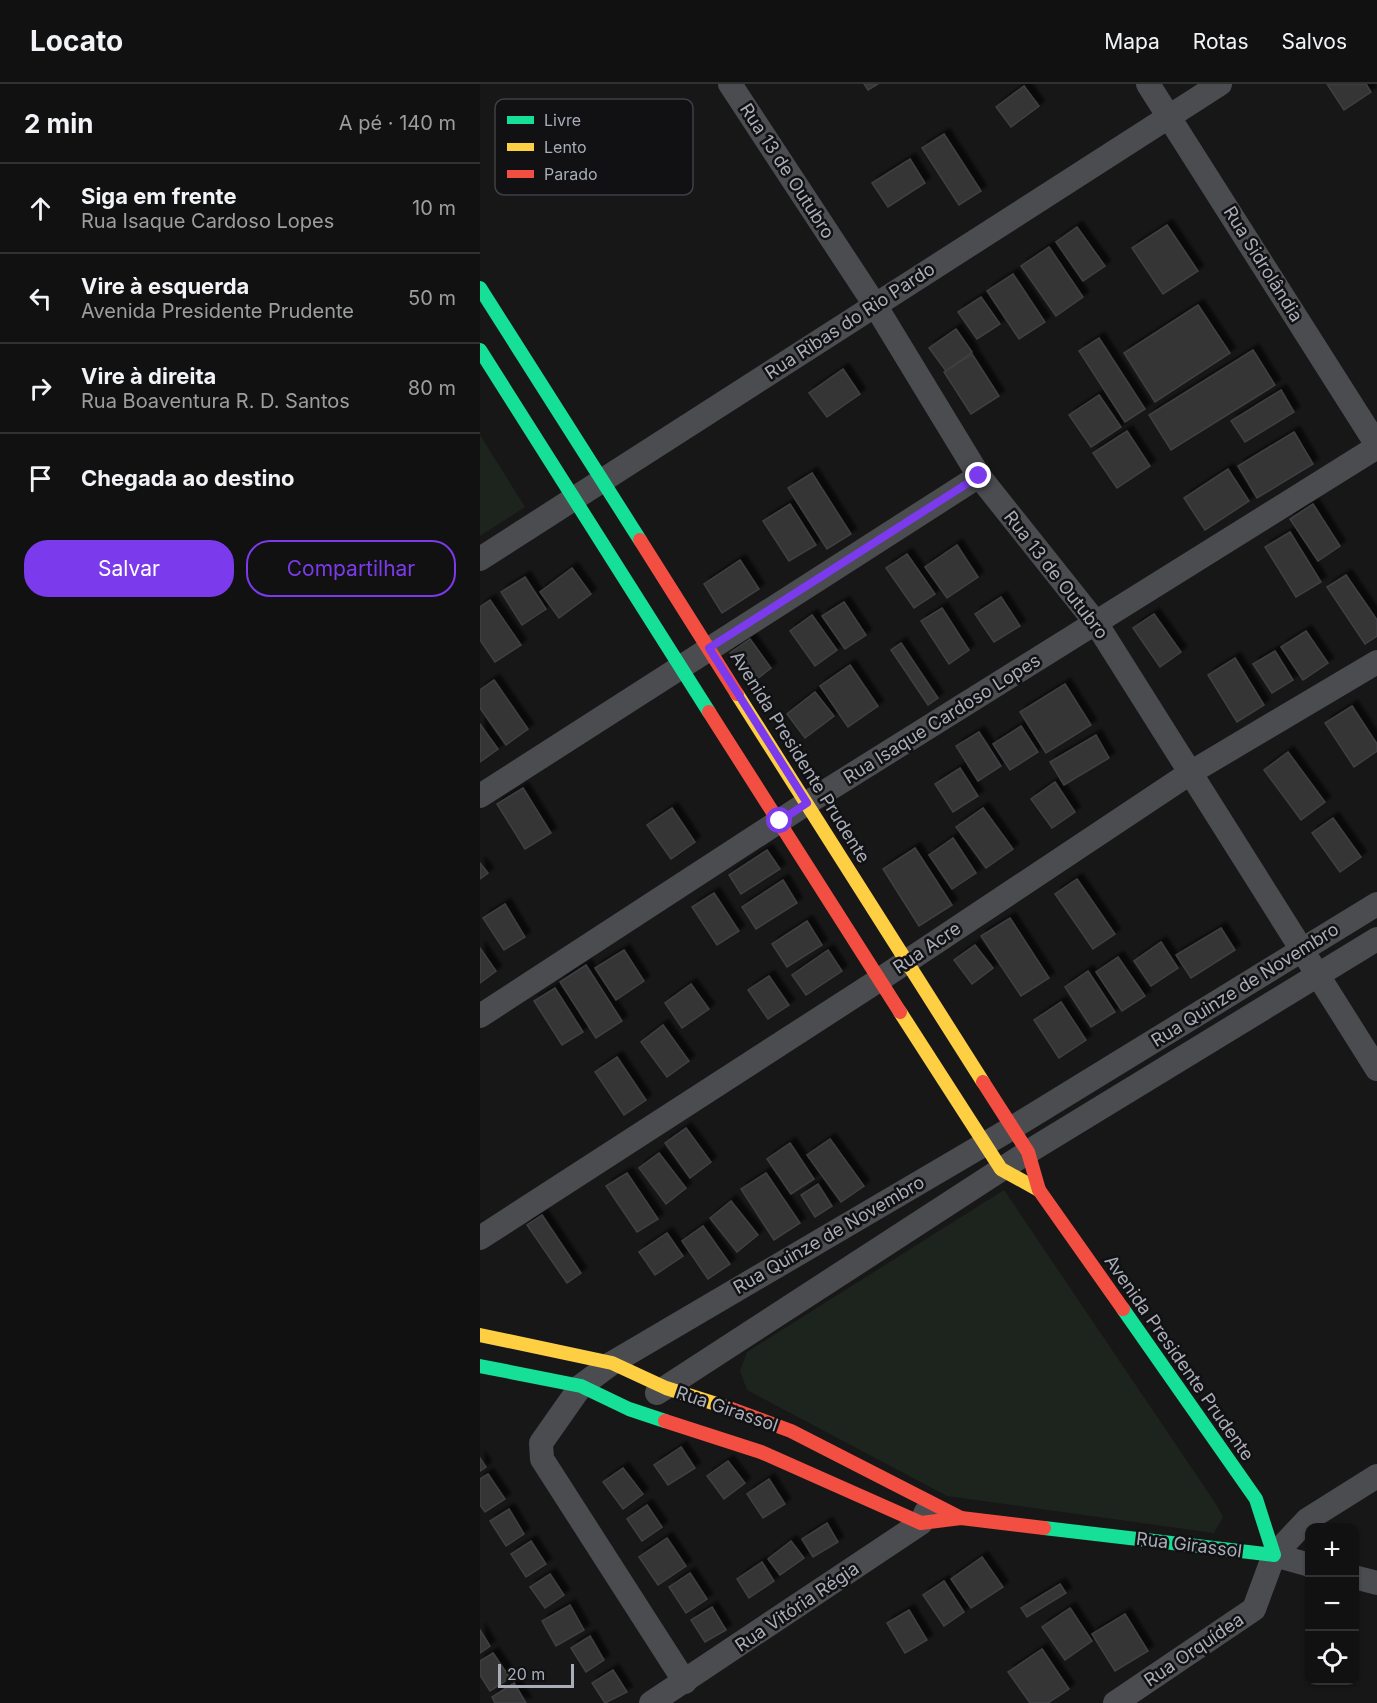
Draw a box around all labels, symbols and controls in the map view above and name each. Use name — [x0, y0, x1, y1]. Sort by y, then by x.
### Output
text: Locato — [30, 24, 123, 58]
text: Mapa — [1104, 29, 1160, 54]
text: Rotas — [1193, 29, 1248, 54]
text: Salvos — [1281, 29, 1347, 54]
legend — [495, 99, 693, 195]
street label: Rua 13 de Outubro — [736, 99, 839, 242]
text: 2 min — [24, 108, 94, 139]
text: Livre — [544, 110, 581, 130]
text: A pé · 140 m — [339, 111, 456, 135]
text: Lento — [544, 137, 587, 157]
text: Parado — [544, 164, 598, 184]
text: Siga em frente — [81, 183, 237, 209]
icon: ahead — [24, 192, 57, 225]
text: 10 m — [412, 196, 456, 220]
street label: Rua Sidrolândia — [1219, 202, 1307, 325]
text: Rua Isaque Cardoso Lopes — [81, 209, 334, 233]
street label: Rua Ribas do Rio Pardo — [761, 258, 938, 383]
text: Vire à esquerda — [81, 273, 249, 299]
icon: left — [24, 282, 57, 315]
text: 50 m — [408, 286, 456, 310]
text: Avenida Presidente Prudente — [81, 299, 354, 323]
text: Vire à direita — [81, 363, 216, 389]
icon: right — [24, 372, 57, 405]
text: 80 m — [408, 376, 456, 400]
text: Rua Boaventura R. D. Santos — [81, 389, 350, 413]
icon: arrive — [24, 462, 57, 495]
route end — [965, 462, 991, 488]
text: Chegada ao destino — [81, 465, 295, 491]
street label: Rua 13 de Outubro — [1000, 506, 1113, 643]
button: Salvar — [24, 540, 234, 597]
button: Compartilhar — [246, 540, 456, 597]
street label: Avenida Presidente Prudente — [726, 647, 874, 866]
street label: Rua Isaque Cardoso Lopes — [840, 649, 1044, 788]
route start — [766, 807, 792, 833]
street label: Rua Acre — [889, 917, 965, 978]
street label: Rua Quinze de Novembro — [1147, 918, 1342, 1051]
street label: Rua Quinze de Novembro — [730, 1171, 928, 1298]
street label: Avenida Presidente Prudente — [1100, 1251, 1258, 1464]
street label: Rua Girassol — [674, 1381, 781, 1436]
map controls — [1305, 1523, 1359, 1685]
button: + — [1305, 1523, 1359, 1577]
street label: Rua Girassol — [1135, 1528, 1243, 1561]
street label: Rua Vitória Régia — [731, 1557, 863, 1656]
button: − — [1305, 1577, 1359, 1631]
street label: Rua Orquídea — [1140, 1609, 1247, 1691]
button: locate — [1305, 1631, 1359, 1685]
scale bar — [498, 1661, 574, 1688]
text: 20 m — [507, 1664, 545, 1684]

